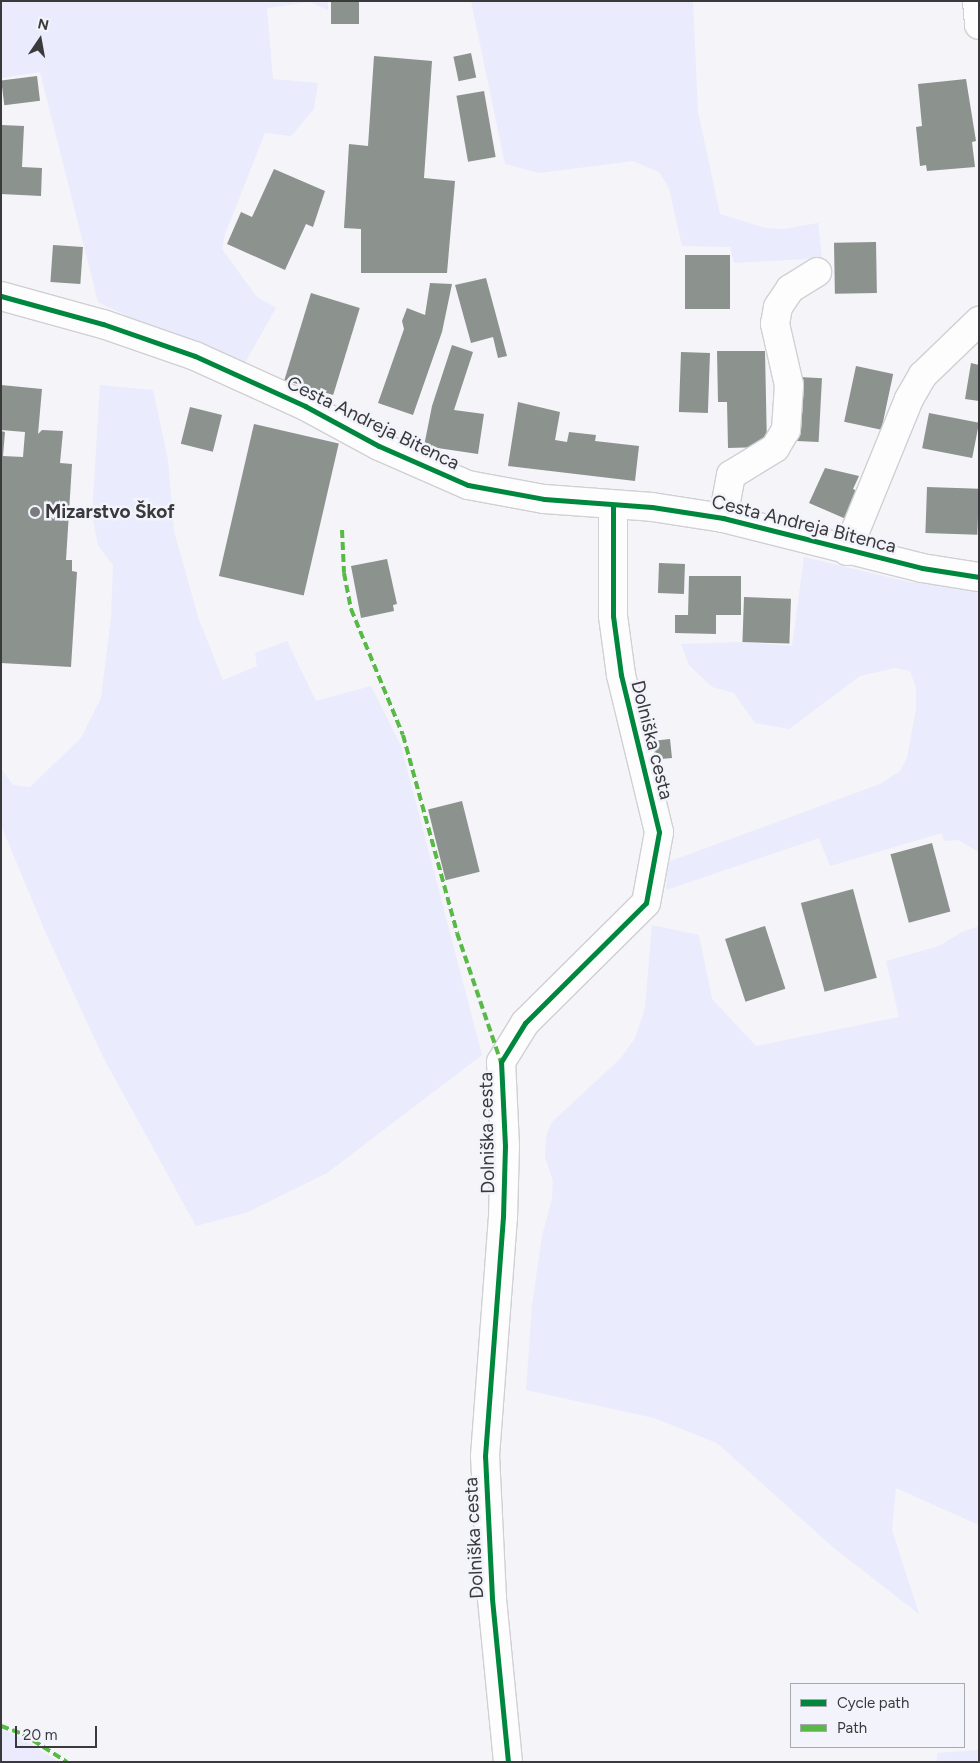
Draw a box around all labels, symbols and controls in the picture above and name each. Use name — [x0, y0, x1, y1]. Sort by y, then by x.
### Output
north arrow — [15, 15, 65, 65]
text: N — [36, 15, 50, 34]
street label: Cesta Andreja Bitenca — [283, 371, 463, 475]
street label: Cesta Andreja Bitenca — [709, 490, 899, 558]
place label: Mizarstvo Škof — [45, 501, 175, 523]
marker: Mizarstvo Škof — [29, 506, 41, 518]
street label: Dolniška cesta — [626, 678, 678, 802]
street label: Dolniška cesta — [475, 1072, 499, 1194]
street label: Dolniška cesta — [459, 1477, 489, 1599]
legend — [790, 1683, 965, 1748]
text: Cycle path — [837, 1694, 909, 1712]
scale bar — [18, 1716, 100, 1748]
text: Path — [837, 1719, 867, 1737]
text: 20 m — [23, 1726, 57, 1744]

